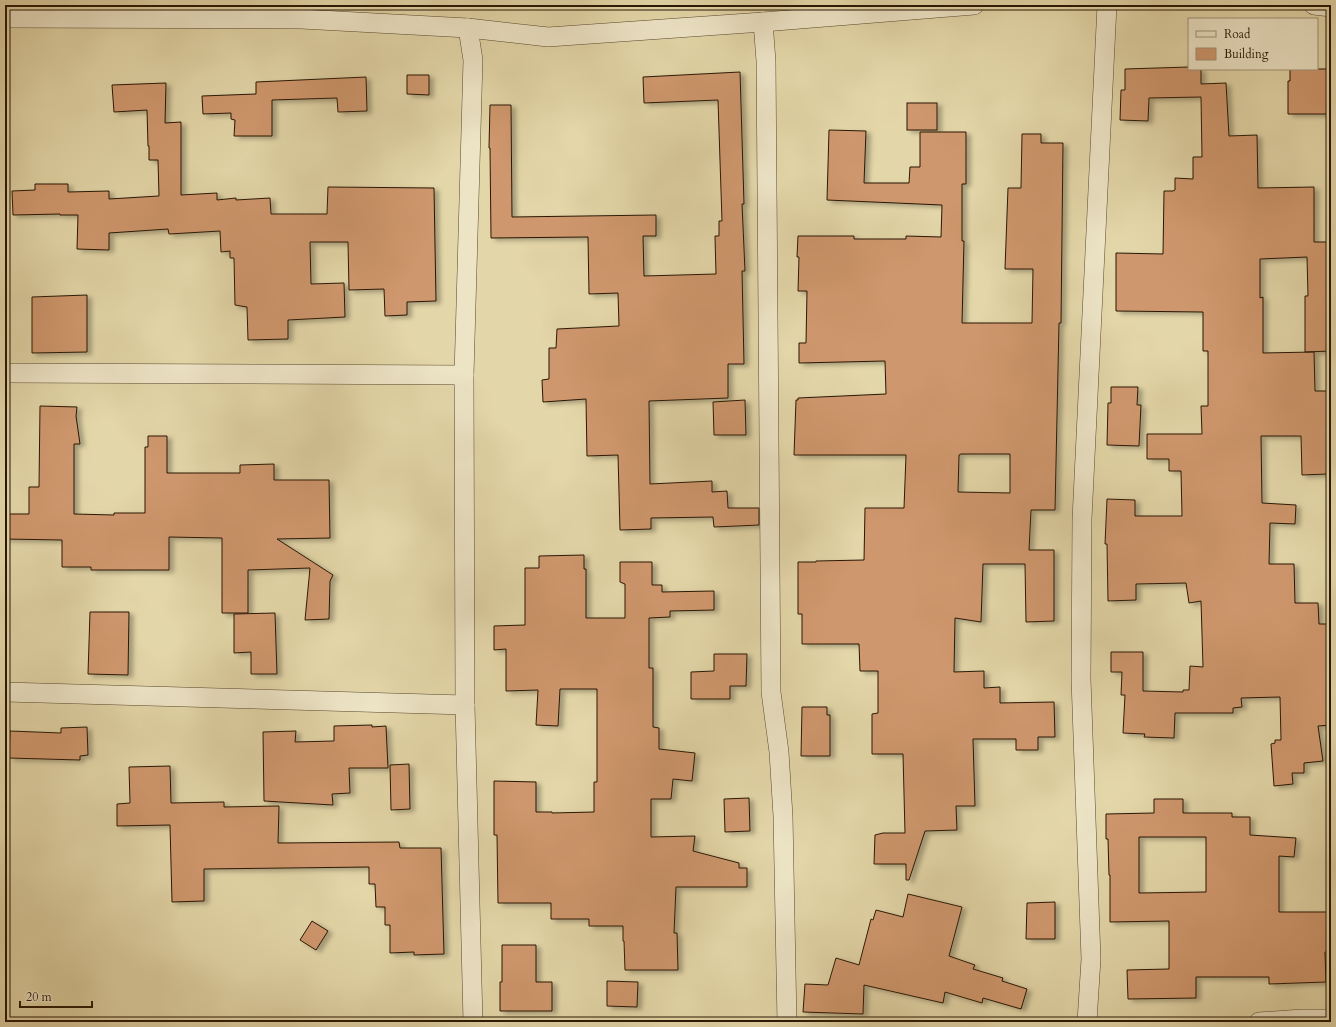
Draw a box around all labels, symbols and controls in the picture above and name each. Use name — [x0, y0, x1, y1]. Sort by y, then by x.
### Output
legend — [1188, 18, 1318, 70]
text: Road — [1224, 26, 1251, 42]
text: Building — [1224, 46, 1269, 62]
scale bar — [20, 983, 92, 1009]
text: 20 m — [26, 989, 53, 1005]

